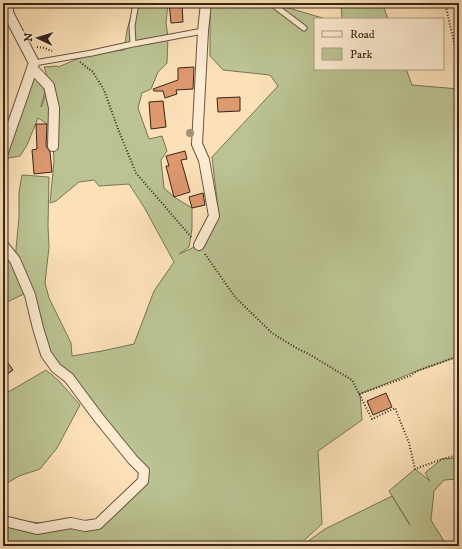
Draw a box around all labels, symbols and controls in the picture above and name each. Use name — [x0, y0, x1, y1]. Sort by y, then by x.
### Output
north arrow — [18, 18, 58, 58]
legend — [314, 18, 444, 70]
text: Road — [350, 27, 375, 42]
text: N — [22, 32, 36, 42]
text: Park — [350, 47, 372, 62]

